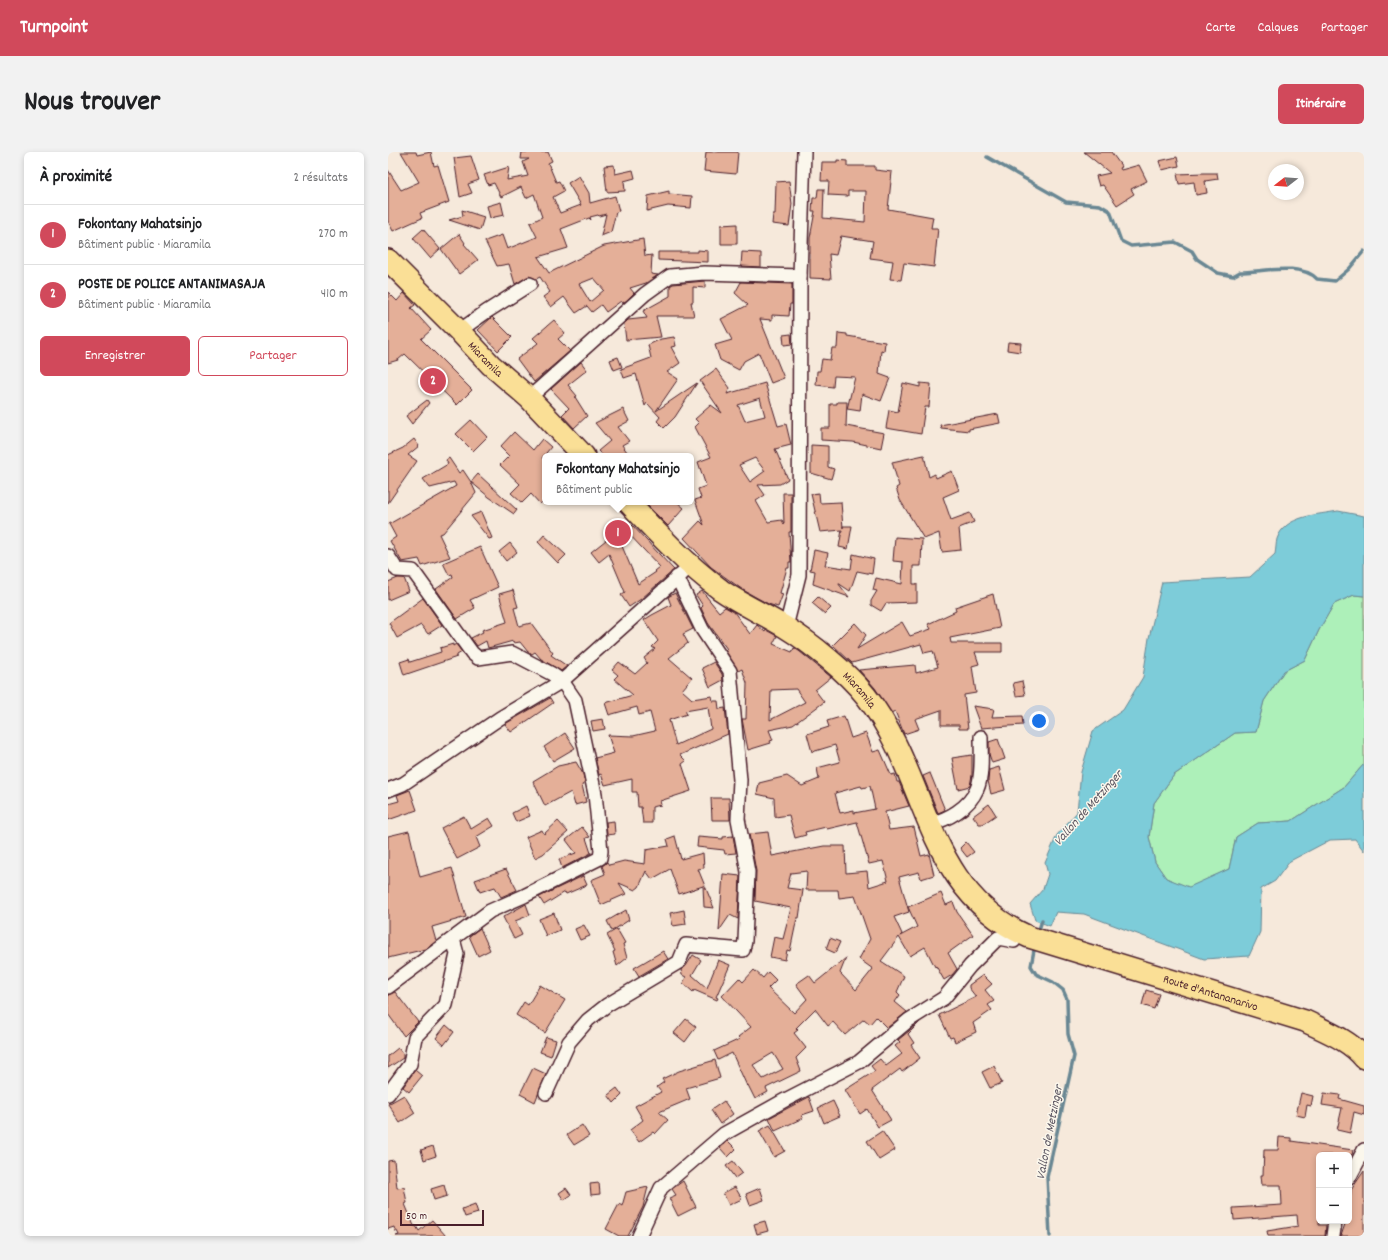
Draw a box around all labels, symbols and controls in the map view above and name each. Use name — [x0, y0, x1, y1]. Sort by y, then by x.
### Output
text: Turnpoint — [20, 15, 88, 42]
text: Carte — [1206, 18, 1236, 38]
text: Calques — [1258, 18, 1299, 38]
text: Partager — [1321, 18, 1368, 38]
text: Nous trouver — [24, 84, 160, 124]
button: Itinéraire — [1278, 84, 1364, 124]
north arrow — [1268, 164, 1304, 200]
text: À proximité — [40, 166, 112, 190]
text: 2 résultats — [294, 169, 348, 188]
text: Fokontany Mahatsinjo — [78, 214, 202, 236]
text: 1 — [52, 225, 54, 244]
text: 270 m — [318, 225, 348, 244]
text: Bâtiment public · Miaramila — [78, 236, 211, 255]
text: POSTE DE POLICE ANTANIMASAJA — [78, 274, 265, 296]
text: 2 — [50, 285, 56, 304]
text: 410 m — [321, 285, 348, 304]
text: Bâtiment public · Miaramila — [78, 296, 211, 315]
button: Enregistrer — [40, 336, 190, 376]
button: Partager — [198, 336, 348, 376]
street label: Miaramila — [463, 338, 506, 382]
pin: 2 — [420, 366, 446, 396]
popup — [542, 453, 694, 505]
text: Fokontany Mahatsinjo — [556, 459, 680, 481]
text: Bâtiment public — [556, 481, 632, 500]
pin: 1 — [605, 518, 631, 548]
street label: Miaramila — [838, 668, 880, 713]
your location — [1029, 711, 1049, 731]
water label: Vallon de Metzinger — [1050, 765, 1129, 851]
street label: Route d'Antananarivo — [1161, 971, 1260, 1016]
water label: Vallon de Metzinger — [1032, 1082, 1069, 1181]
map controls — [1316, 1152, 1352, 1224]
button: + — [1316, 1152, 1352, 1188]
button: − — [1316, 1188, 1352, 1224]
scale bar — [400, 1208, 484, 1227]
text: 50 m — [406, 1209, 427, 1225]

